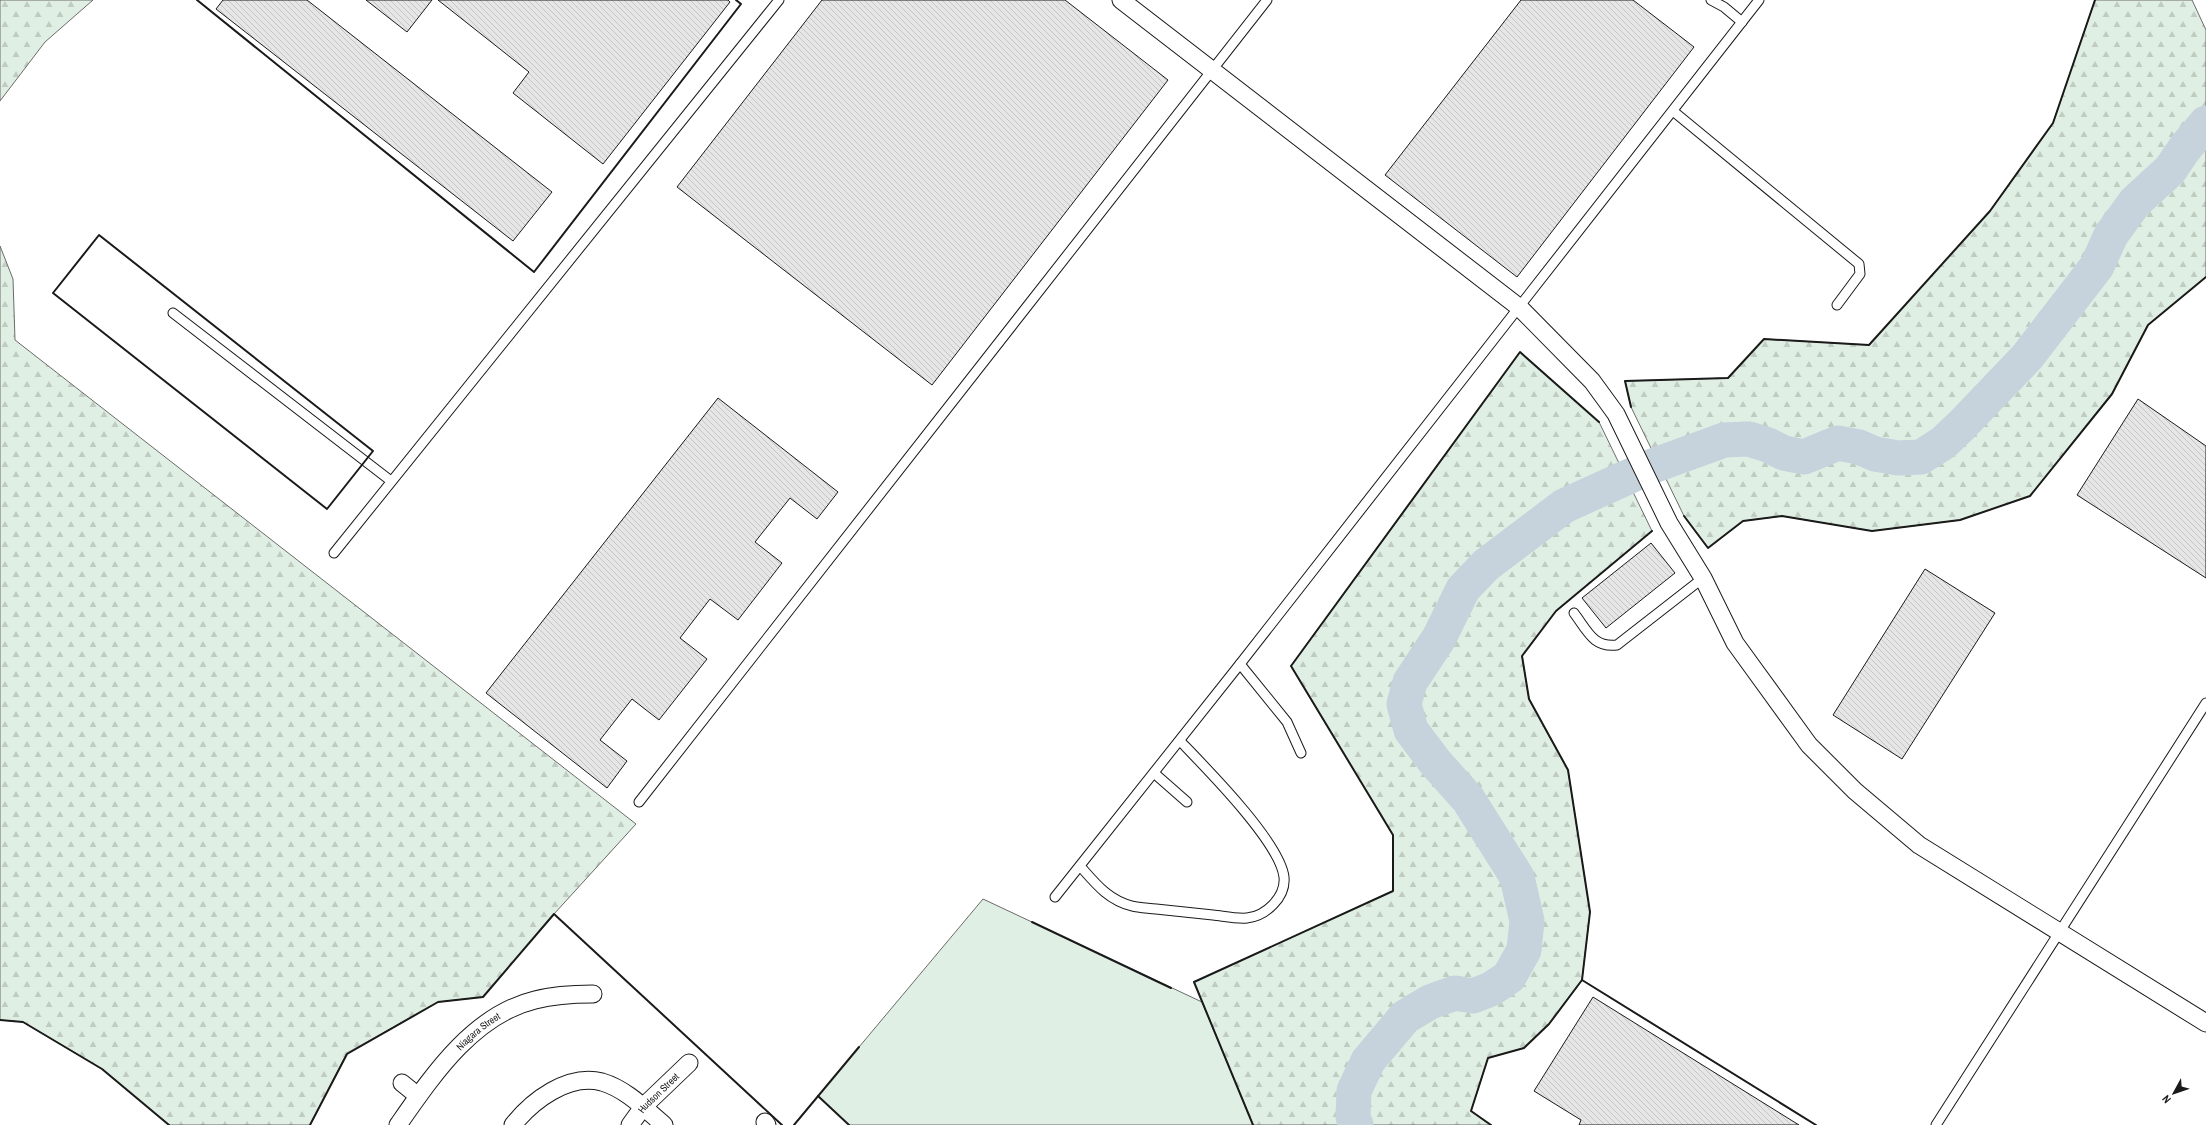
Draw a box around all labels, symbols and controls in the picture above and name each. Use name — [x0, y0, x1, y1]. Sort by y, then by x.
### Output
street label: Niagara Street — [453, 1009, 503, 1053]
street label: Hudson Street — [635, 1069, 682, 1115]
north arrow — [2154, 1073, 2194, 1113]
text: N — [2159, 1092, 2174, 1106]

